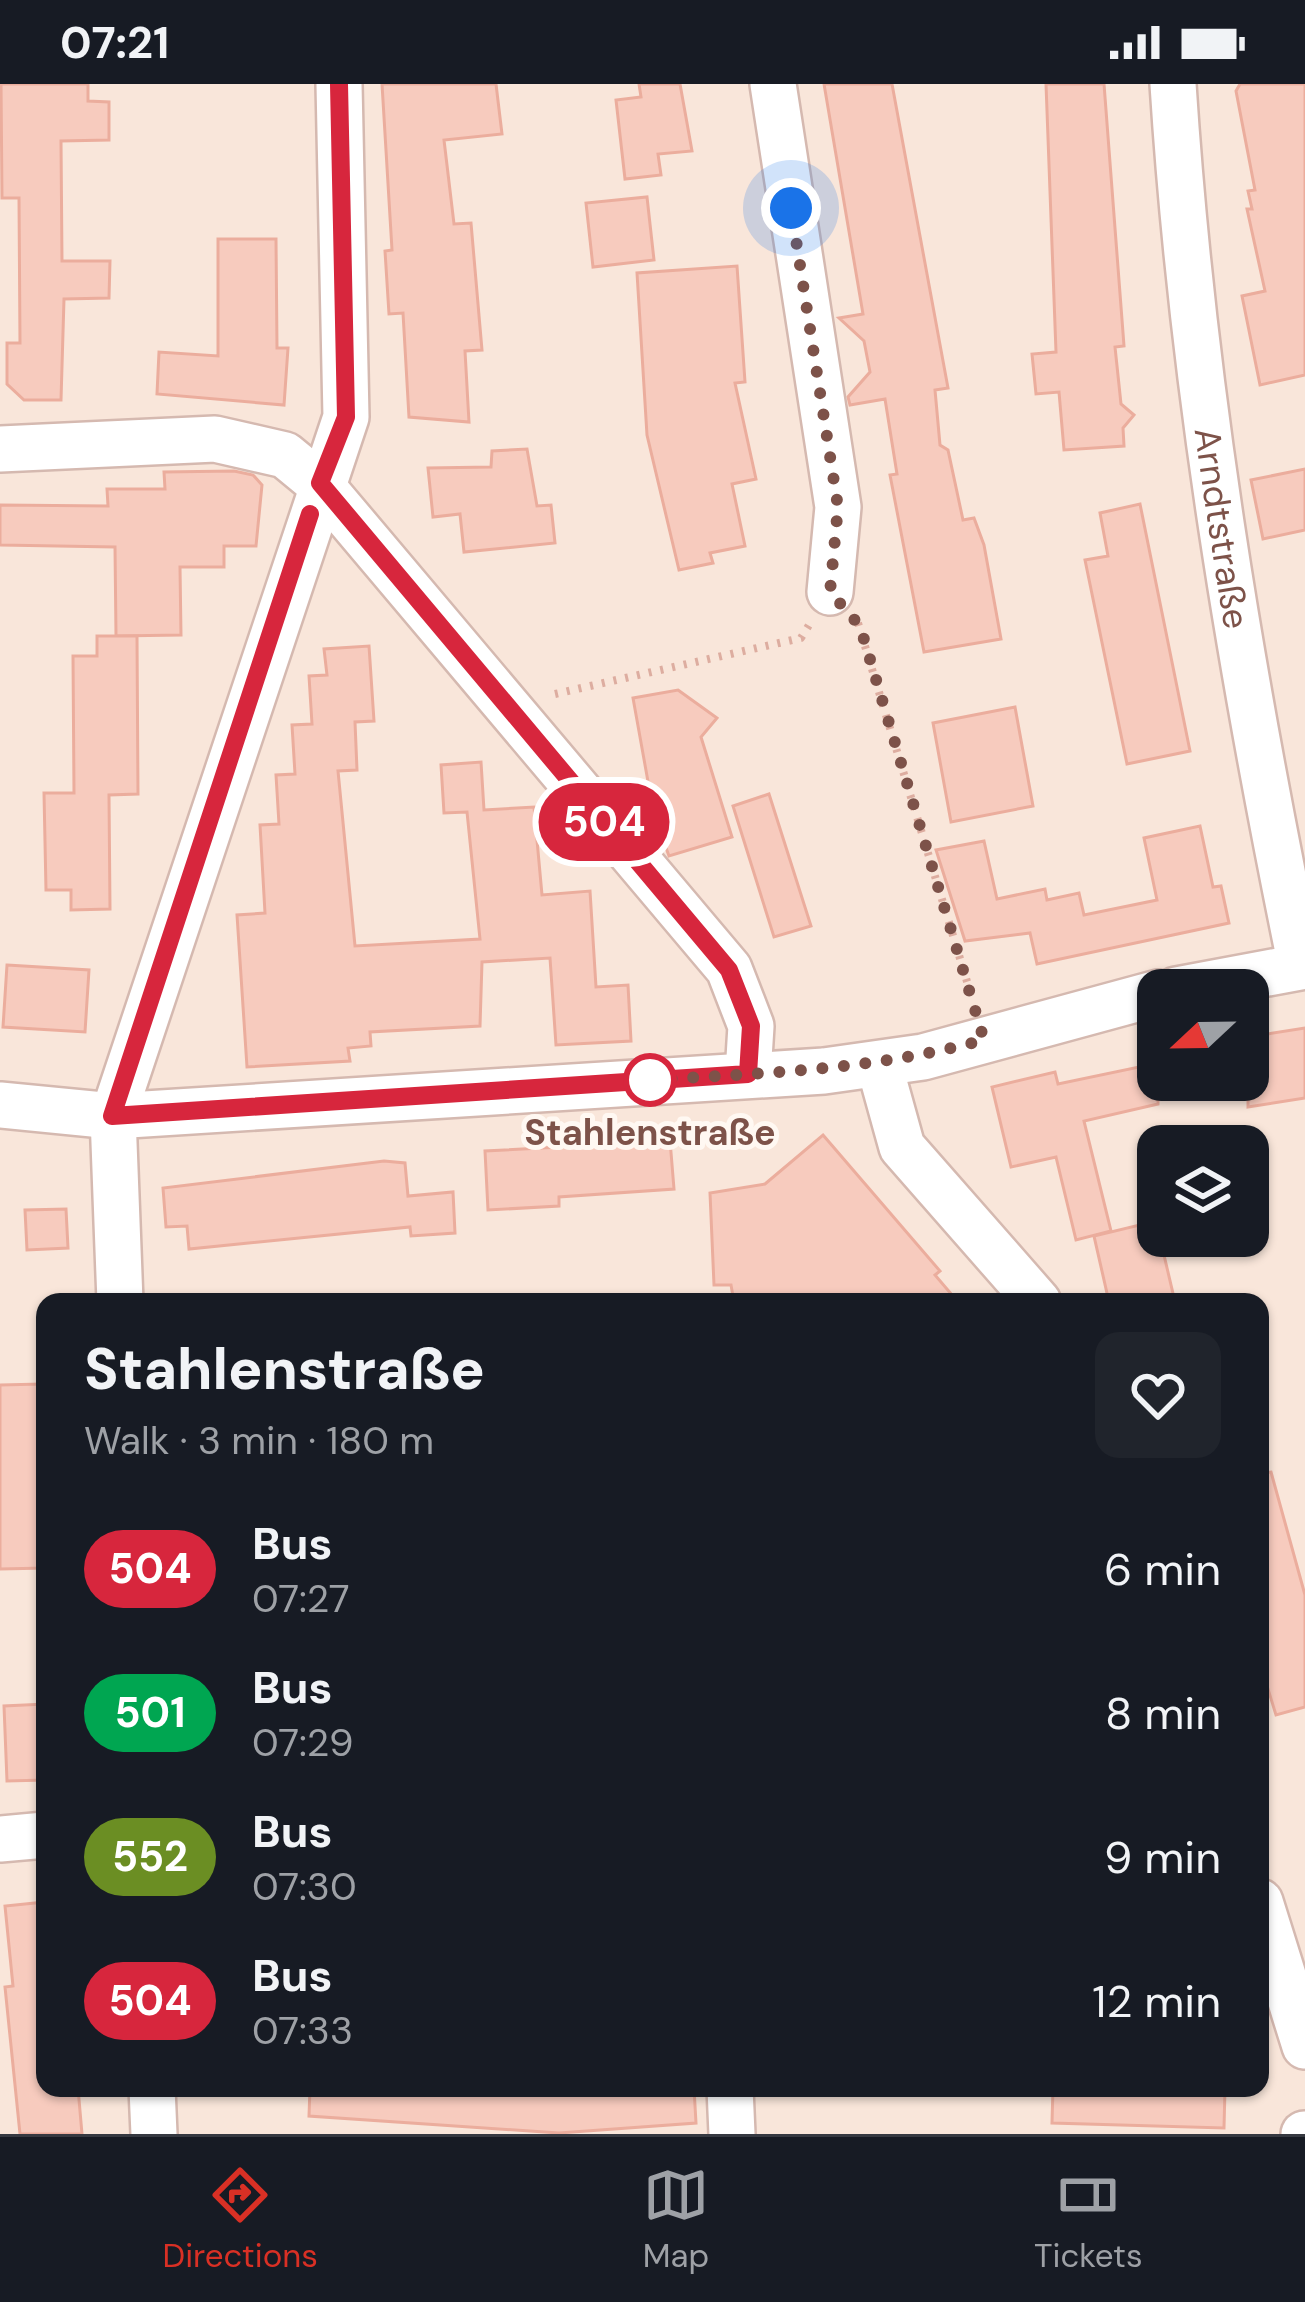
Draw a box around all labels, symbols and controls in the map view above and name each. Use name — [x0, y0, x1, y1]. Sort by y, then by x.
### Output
text: 07:21 — [60, 13, 169, 72]
your location — [761, 178, 821, 238]
street label: Arndtstraße — [1184, 425, 1260, 632]
line badge: 504 — [535, 783, 673, 861]
text: 504 — [563, 794, 646, 849]
north arrow — [1137, 969, 1269, 1101]
map controls — [1137, 969, 1269, 1257]
marker: Stahlenstraße — [625, 1055, 675, 1105]
place label: Stahlenstraße — [524, 1109, 776, 1156]
button: layers — [1137, 1125, 1269, 1257]
text: Stahlenstraße — [84, 1332, 485, 1407]
button: heart — [1095, 1332, 1221, 1458]
text: Walk · 3 min · 180 m — [84, 1415, 434, 1466]
text: Bus — [252, 1514, 332, 1573]
text: 6 min — [1104, 1540, 1221, 1599]
text: 504 — [109, 1541, 192, 1596]
text: 07:27 — [252, 1573, 349, 1624]
text: Bus — [252, 1658, 332, 1717]
text: 8 min — [1105, 1684, 1221, 1743]
text: 501 — [115, 1685, 185, 1740]
text: 07:29 — [252, 1717, 353, 1768]
text: Bus — [252, 1802, 332, 1861]
text: 9 min — [1104, 1828, 1221, 1887]
text: 552 — [112, 1829, 188, 1884]
text: 07:30 — [252, 1861, 357, 1912]
text: Bus — [252, 1946, 332, 2005]
text: 12 min — [1092, 1972, 1221, 2031]
text: 504 — [109, 1973, 192, 2028]
text: 07:33 — [252, 2005, 353, 2056]
tab: Directions — [162, 2162, 318, 2277]
tab: Map — [643, 2162, 709, 2277]
tab: Tickets — [1034, 2162, 1143, 2277]

